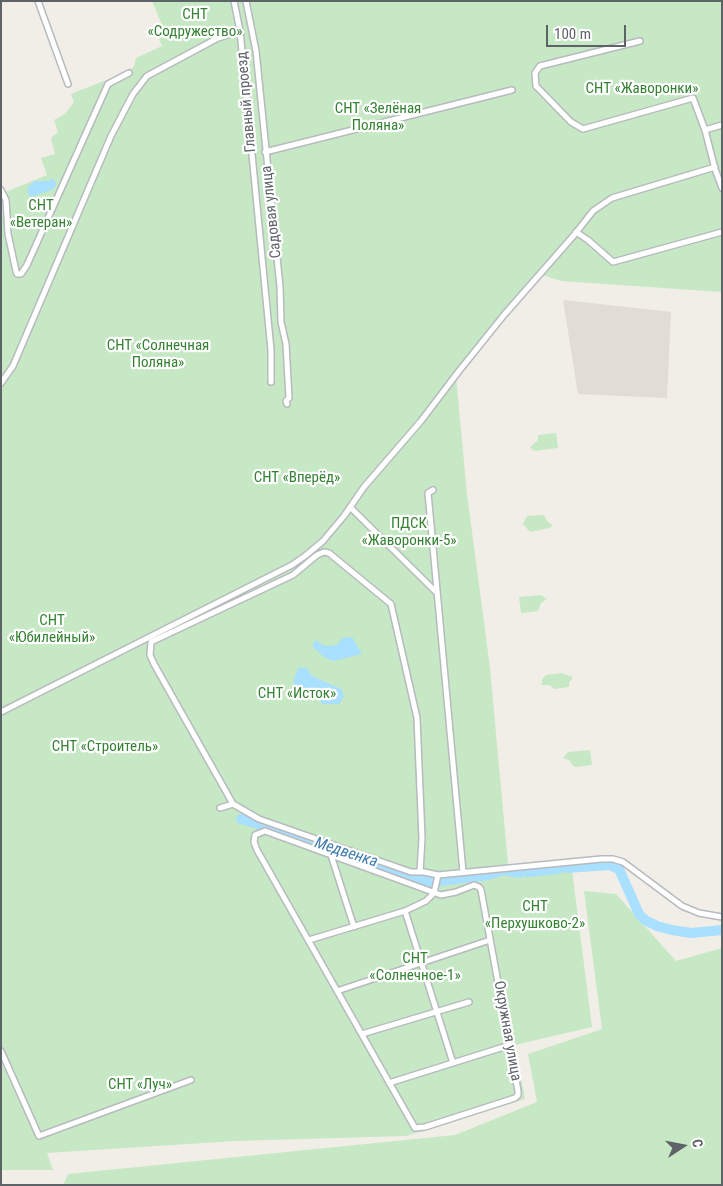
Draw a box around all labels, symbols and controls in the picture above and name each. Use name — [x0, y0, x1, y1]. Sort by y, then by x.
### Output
park label: СНТ «Содружество» — [148, 6, 242, 41]
scale bar — [548, 15, 628, 47]
text: 100 m — [554, 25, 591, 43]
street label: Главный проезд — [234, 51, 260, 153]
park label: СНТ «Жаворонки» — [586, 80, 698, 98]
park label: СНТ «Зелёная Поляна» — [335, 100, 421, 135]
street label: Садовая улица — [258, 165, 286, 259]
park label: СНТ «Ветеран» — [10, 197, 72, 232]
park label: СНТ «Солнечная Поляна» — [107, 337, 209, 372]
park label: СНТ «Вперёд» — [254, 469, 340, 487]
park label: ПДСК «Жаворонки-5» — [361, 515, 457, 550]
park label: СНТ «Юбилейный» — [9, 612, 95, 647]
park label: СНТ «Исток» — [258, 685, 336, 703]
park label: СНТ «Строитель» — [52, 738, 158, 756]
water label: Медвенка — [312, 834, 380, 872]
park label: СНТ «Перхушково-2» — [485, 898, 585, 933]
park label: СНТ «Солнечное-1» — [369, 950, 461, 985]
street label: Окружная улица — [489, 979, 525, 1083]
park label: СНТ «Луч» — [108, 1076, 172, 1094]
north arrow — [658, 1121, 708, 1171]
text: С — [689, 1138, 706, 1149]

